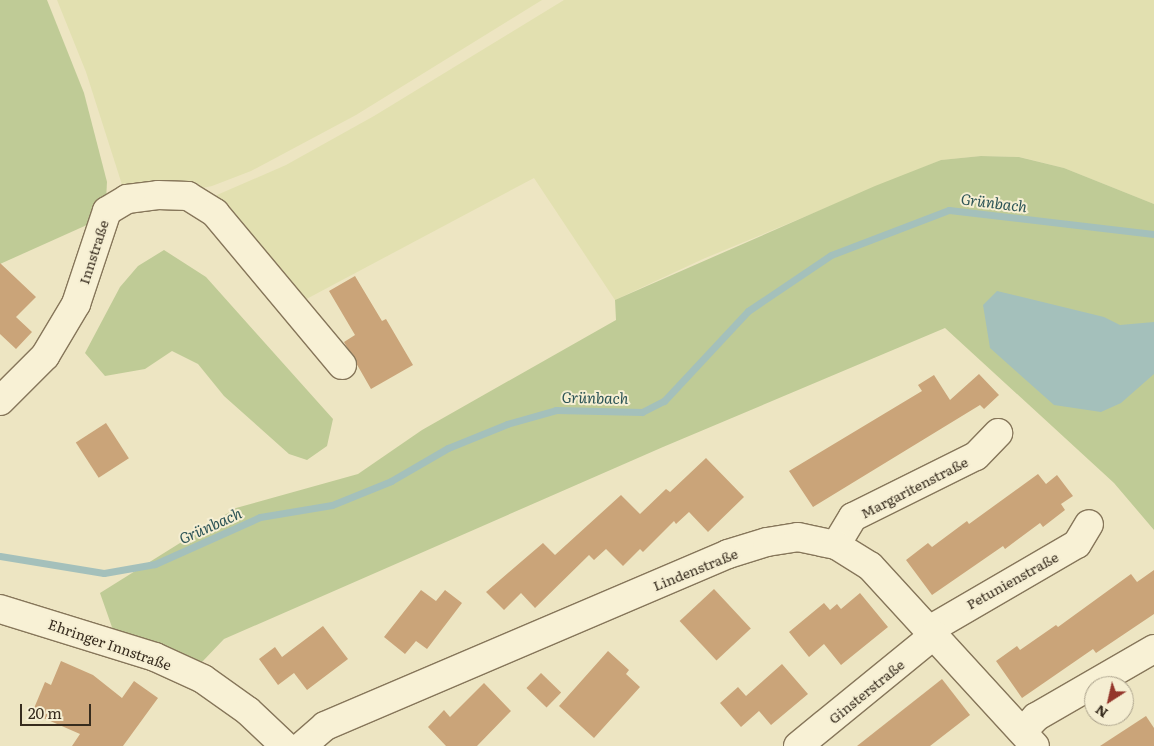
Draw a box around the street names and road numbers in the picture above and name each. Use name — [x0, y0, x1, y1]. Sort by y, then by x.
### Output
street label: Innstraße — [75, 218, 111, 286]
street label: Margaritenstraße — [858, 453, 970, 521]
street label: Lindenstraße — [650, 544, 740, 594]
street label: Petunienstraße — [963, 548, 1061, 612]
street label: Ehringer Innstraße — [46, 615, 174, 673]
street label: Ginsterstraße — [825, 655, 907, 727]

